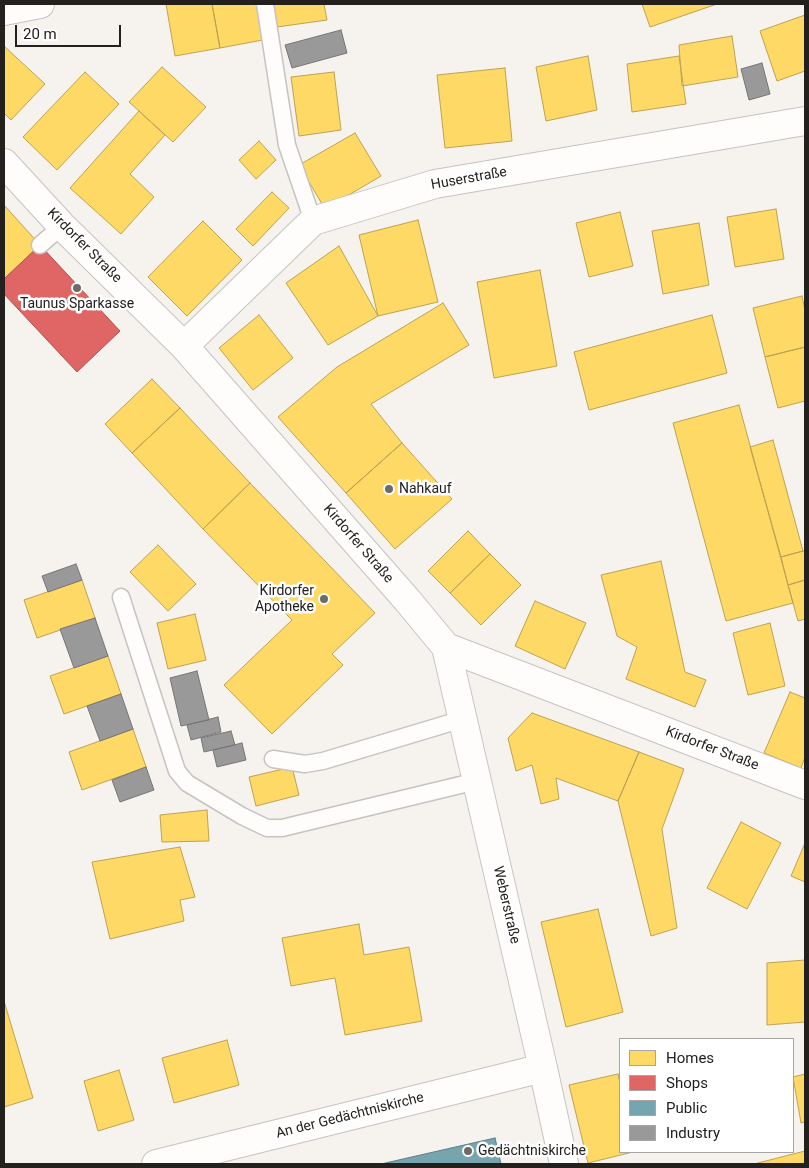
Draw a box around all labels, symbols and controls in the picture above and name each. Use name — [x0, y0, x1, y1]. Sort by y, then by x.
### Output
scale bar — [18, 15, 124, 47]
text: 20 m — [23, 25, 57, 43]
street label: Huserstraße — [430, 164, 508, 194]
street label: Kirdorfer Straße — [43, 205, 125, 287]
marker: Taunus Sparkasse — [71, 282, 83, 294]
place label: Taunus Sparkasse — [20, 296, 134, 312]
place label: Nahkauf — [399, 481, 452, 497]
marker: Nahkauf — [383, 483, 395, 495]
street label: Kirdorfer Straße — [319, 501, 397, 587]
place label: Kirdorfer Apotheke — [255, 583, 314, 616]
marker: Kirdorfer Apotheke — [318, 593, 330, 605]
street label: Kirdorfer Straße — [663, 723, 761, 775]
street label: Weberstraße — [489, 864, 523, 946]
legend — [619, 1038, 794, 1153]
text: Homes — [666, 1049, 714, 1067]
text: Shops — [666, 1074, 708, 1092]
street label: An der Gedächtniskirche — [274, 1089, 426, 1143]
text: Public — [666, 1099, 707, 1117]
text: Industry — [666, 1124, 720, 1142]
place label: Gedächtniskirche — [478, 1143, 586, 1159]
marker: Gedächtniskirche — [462, 1145, 474, 1157]

